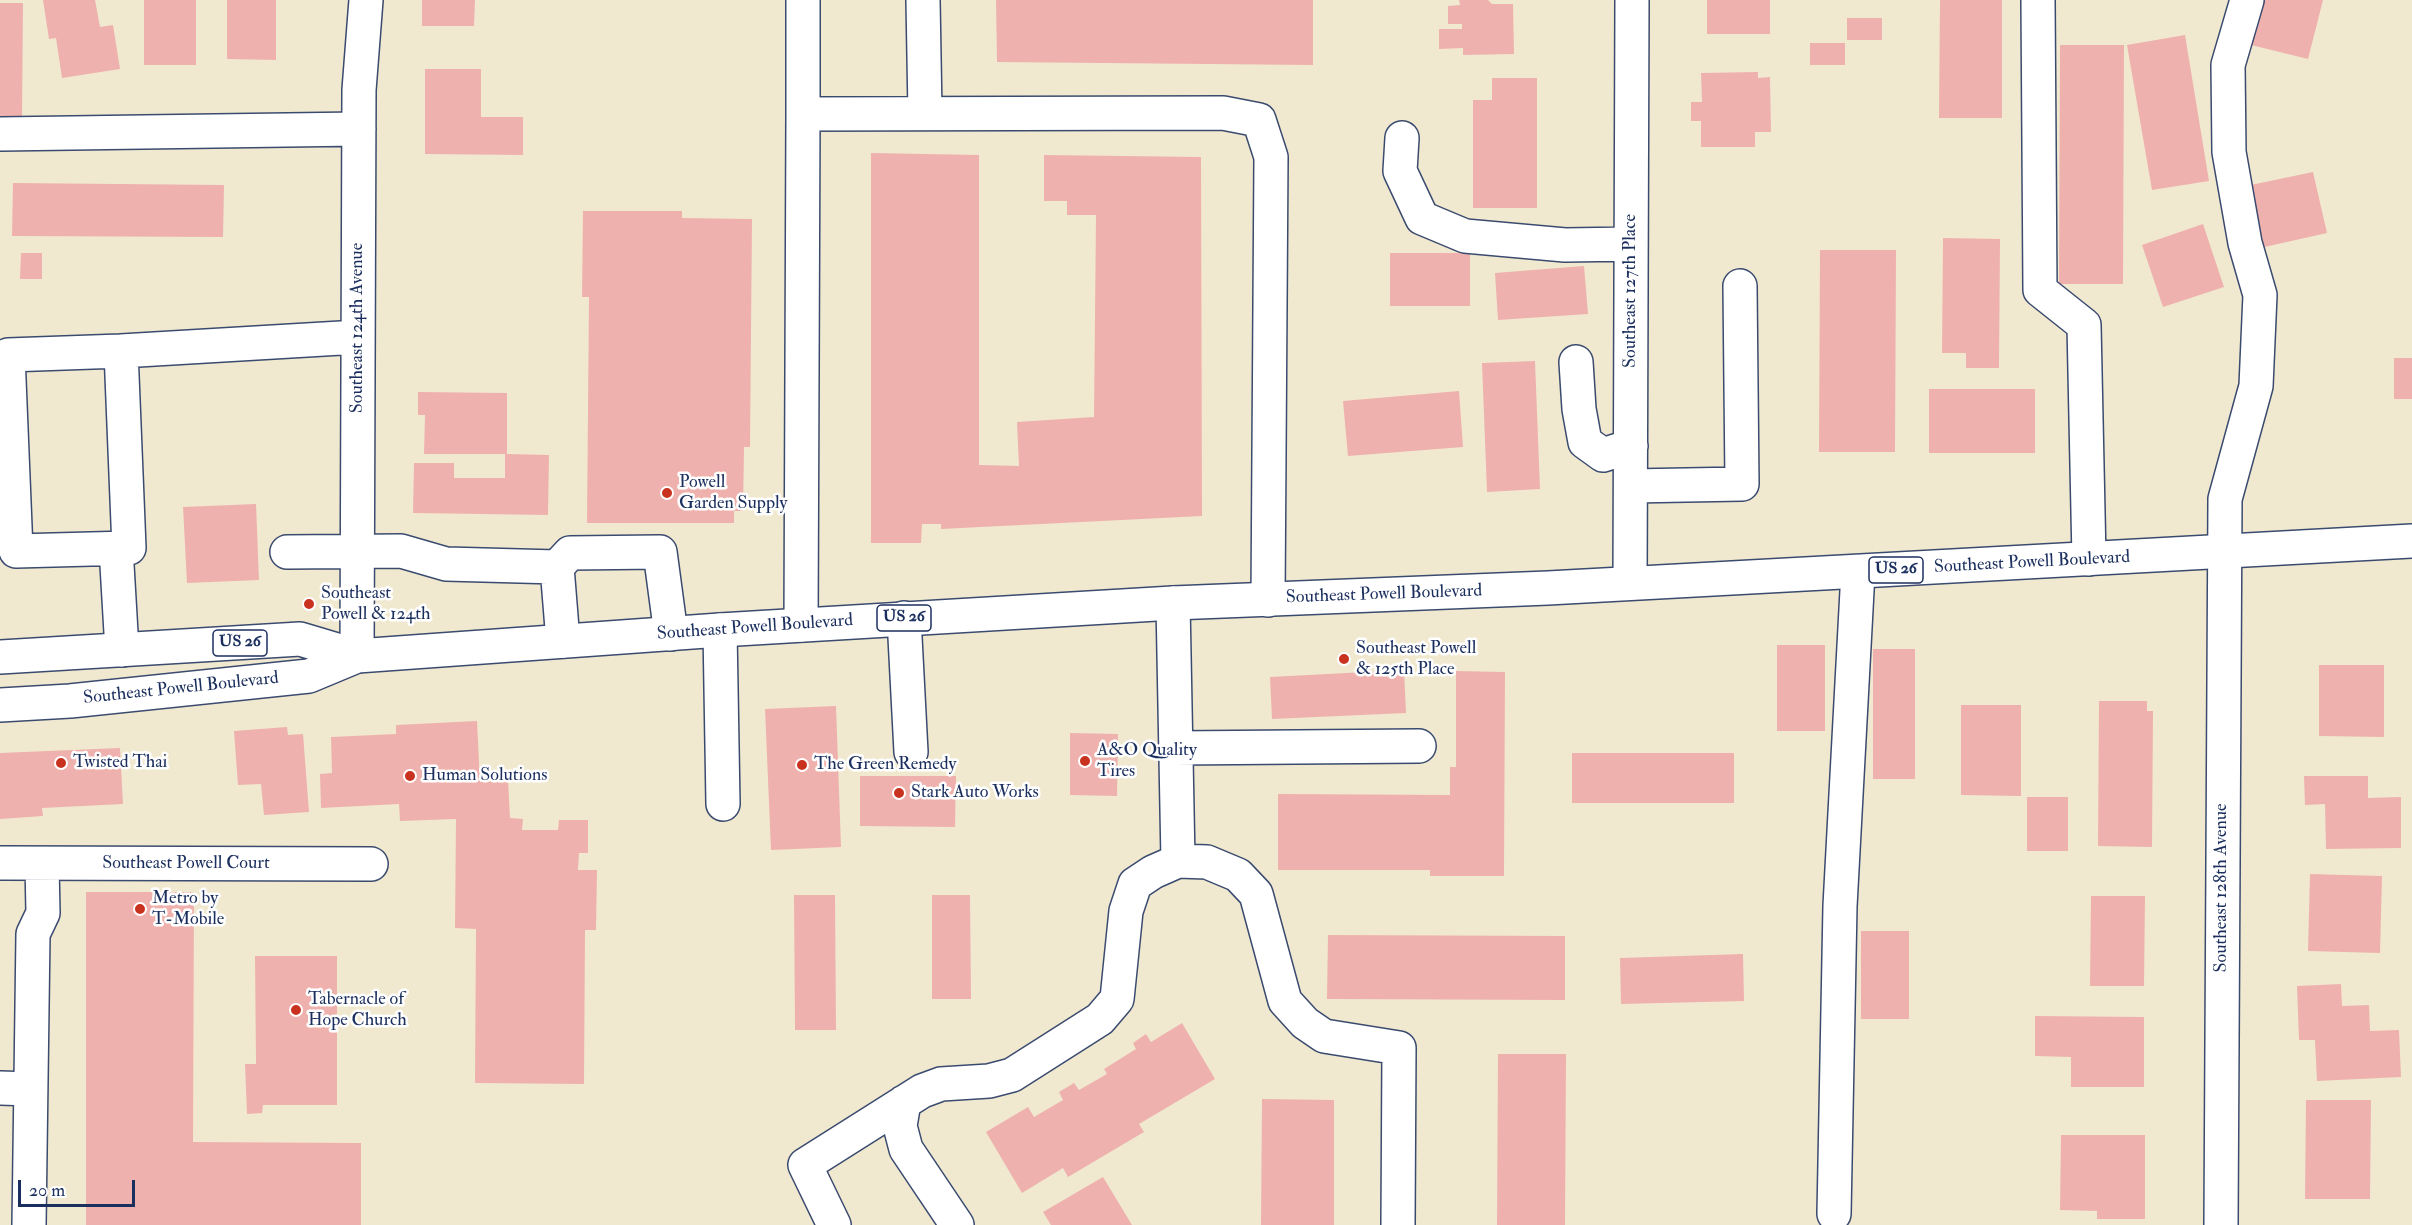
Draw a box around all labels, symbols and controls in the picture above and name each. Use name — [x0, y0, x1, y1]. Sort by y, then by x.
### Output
street label: Southeast 127th Place — [1620, 214, 1642, 368]
street label: Southeast 124th Avenue — [347, 243, 369, 413]
place label: Powell Garden Supply — [679, 472, 787, 514]
marker: Powell Garden Supply — [660, 486, 674, 500]
street label: Southeast Powell Boulevard — [1933, 547, 2131, 579]
road number: US 26 — [1869, 557, 1923, 583]
street label: Southeast Powell Boulevard — [1285, 581, 1483, 609]
place label: Southeast Powell & 124th — [321, 583, 430, 626]
marker: Southeast Powell & 124th — [302, 597, 316, 611]
road number: US 26 — [877, 605, 931, 631]
street label: Southeast Powell Boulevard — [656, 610, 854, 646]
road number: US 26 — [213, 630, 267, 656]
place label: Southeast Powell & 125th Place — [1356, 638, 1476, 680]
marker: Southeast Powell & 125th Place — [1337, 652, 1351, 666]
street label: Southeast Powell Boulevard — [82, 668, 280, 710]
place label: A&O Quality Tires — [1097, 740, 1197, 783]
place label: Twisted Thai — [73, 752, 167, 774]
place label: The Green Remedy — [814, 754, 956, 776]
marker: A&O Quality Tires — [1078, 754, 1092, 768]
marker: Twisted Thai — [54, 756, 68, 770]
marker: The Green Remedy — [795, 758, 809, 772]
place label: Human Solutions — [422, 765, 547, 787]
marker: Human Solutions — [403, 769, 417, 783]
place label: Stark Auto Works — [911, 782, 1039, 804]
marker: Stark Auto Works — [892, 786, 906, 800]
street label: Southeast 128th Avenue — [2211, 803, 2233, 973]
street label: Southeast Powell Court — [102, 853, 270, 875]
place label: Metro by T-Mobile — [152, 888, 224, 930]
marker: Metro by T-Mobile — [133, 902, 147, 916]
place label: Tabernacle of Hope Church — [308, 989, 407, 1032]
marker: Tabernacle of Hope Church — [289, 1003, 303, 1017]
scale bar — [21, 1168, 138, 1206]
text: 20 m — [29, 1179, 65, 1202]

